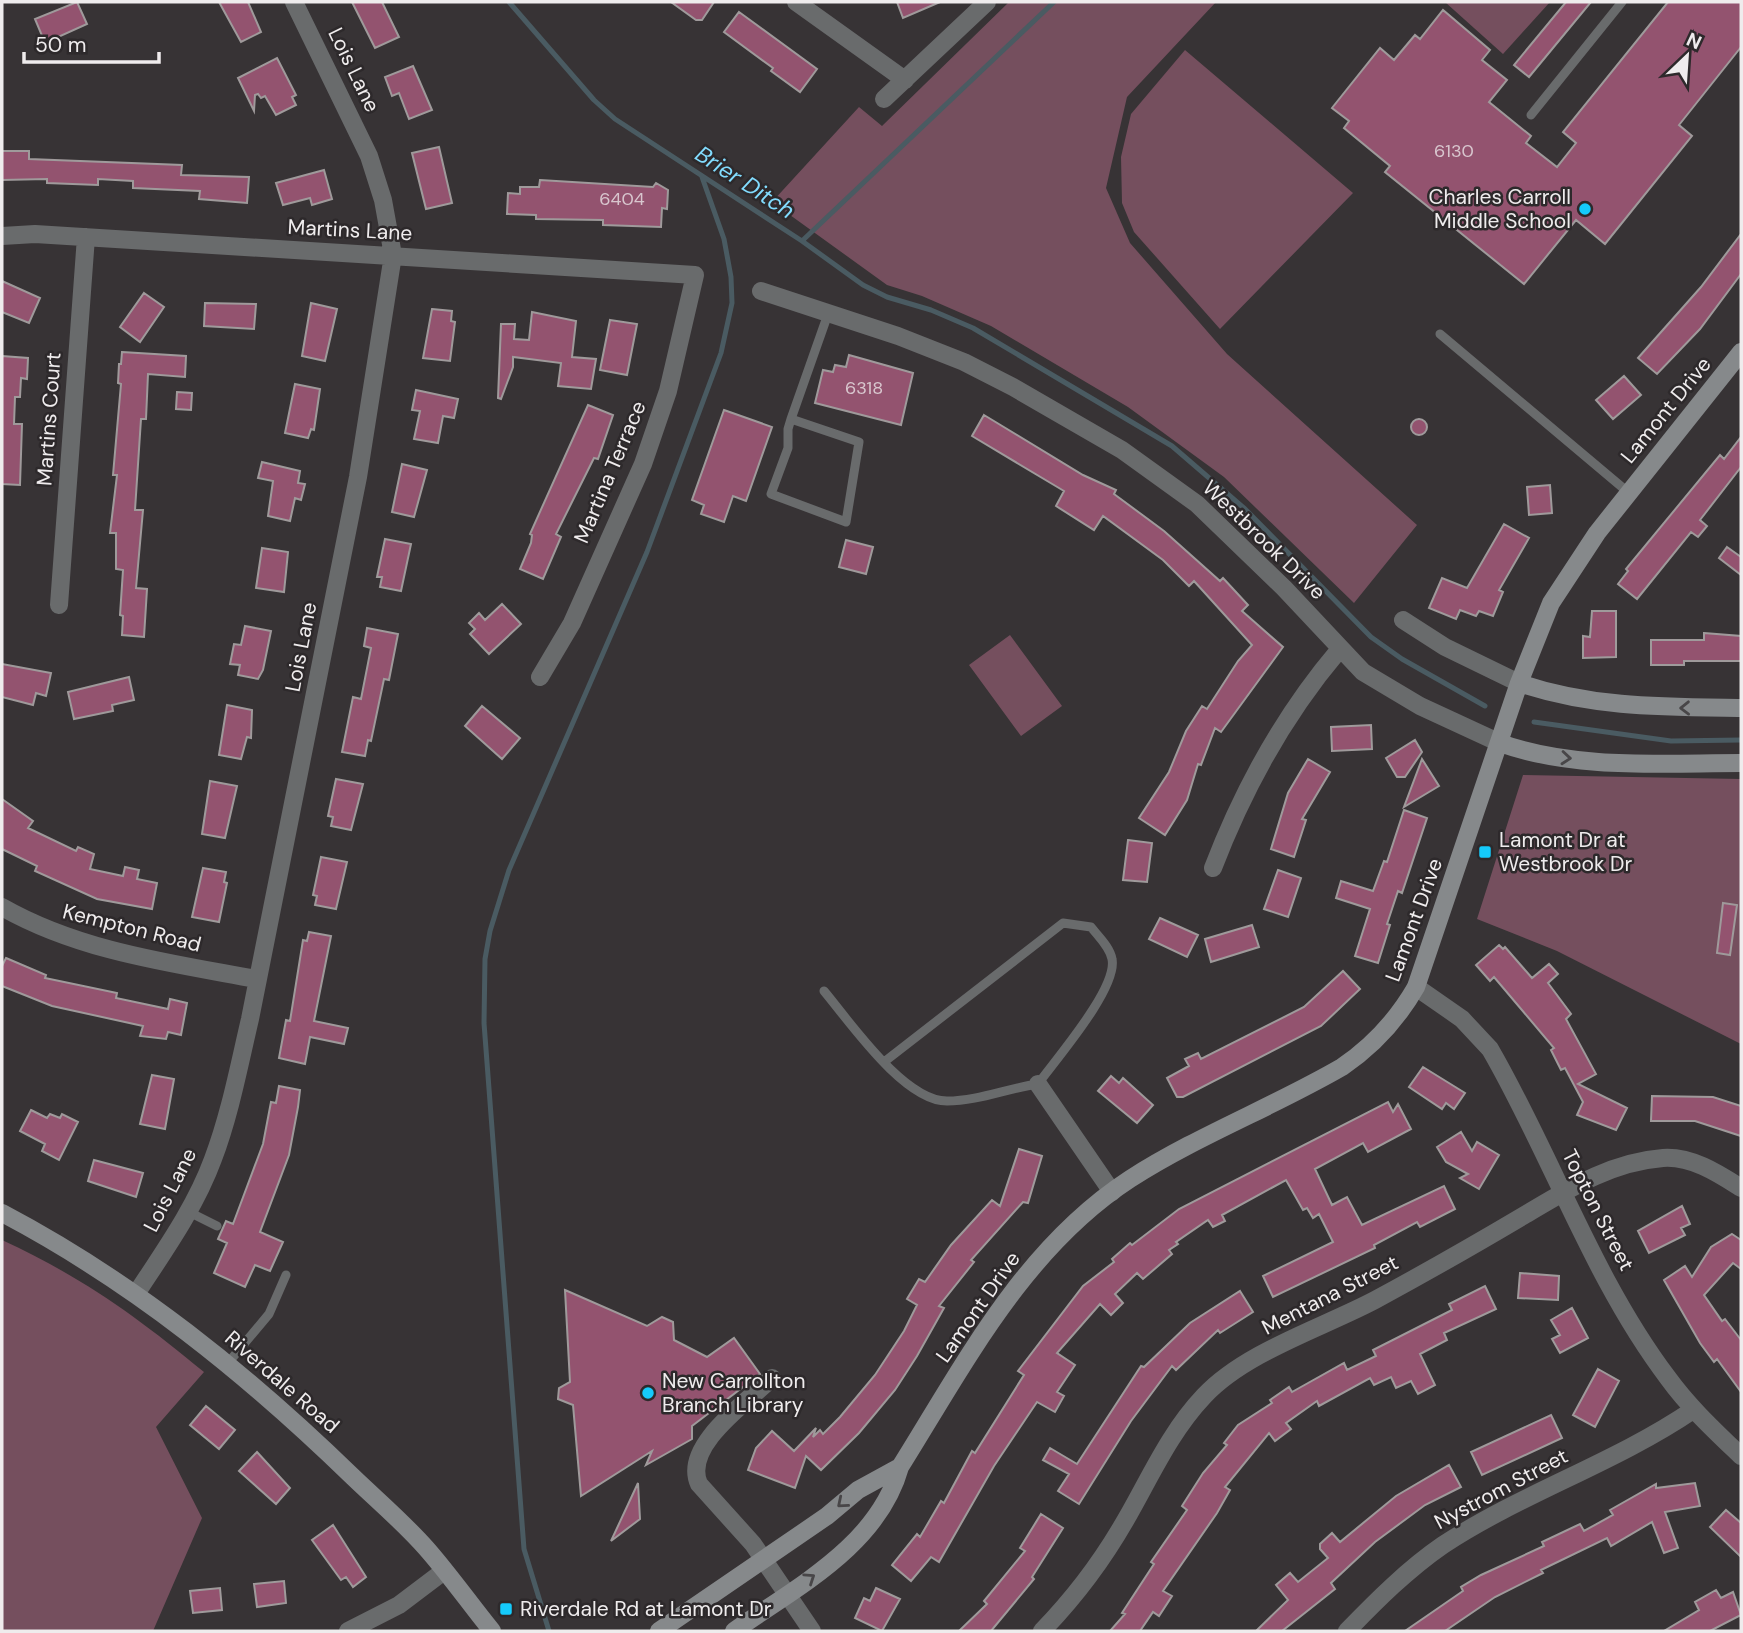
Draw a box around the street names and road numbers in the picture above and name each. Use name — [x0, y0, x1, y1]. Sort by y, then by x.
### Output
street label: Lois Lane — [322, 23, 386, 117]
street label: Martins Lane — [287, 213, 413, 247]
street label: Martins Court — [30, 351, 68, 487]
street label: Lamont Drive — [1614, 351, 1718, 469]
street label: Martina Terrace — [567, 397, 653, 547]
street label: Westbrook Drive — [1196, 474, 1332, 606]
street label: Lois Lane — [279, 600, 323, 694]
street label: Lamont Drive — [1379, 854, 1449, 986]
street label: Kempton Road — [60, 897, 204, 959]
street label: Lois Lane — [137, 1143, 203, 1237]
street label: Topton Street — [1555, 1145, 1641, 1275]
street label: Lamont Drive — [929, 1246, 1027, 1368]
street label: Mentana Street — [1257, 1249, 1403, 1341]
street label: Riverdale Road — [219, 1325, 345, 1439]
street label: Nystrom Street — [1429, 1442, 1573, 1536]

